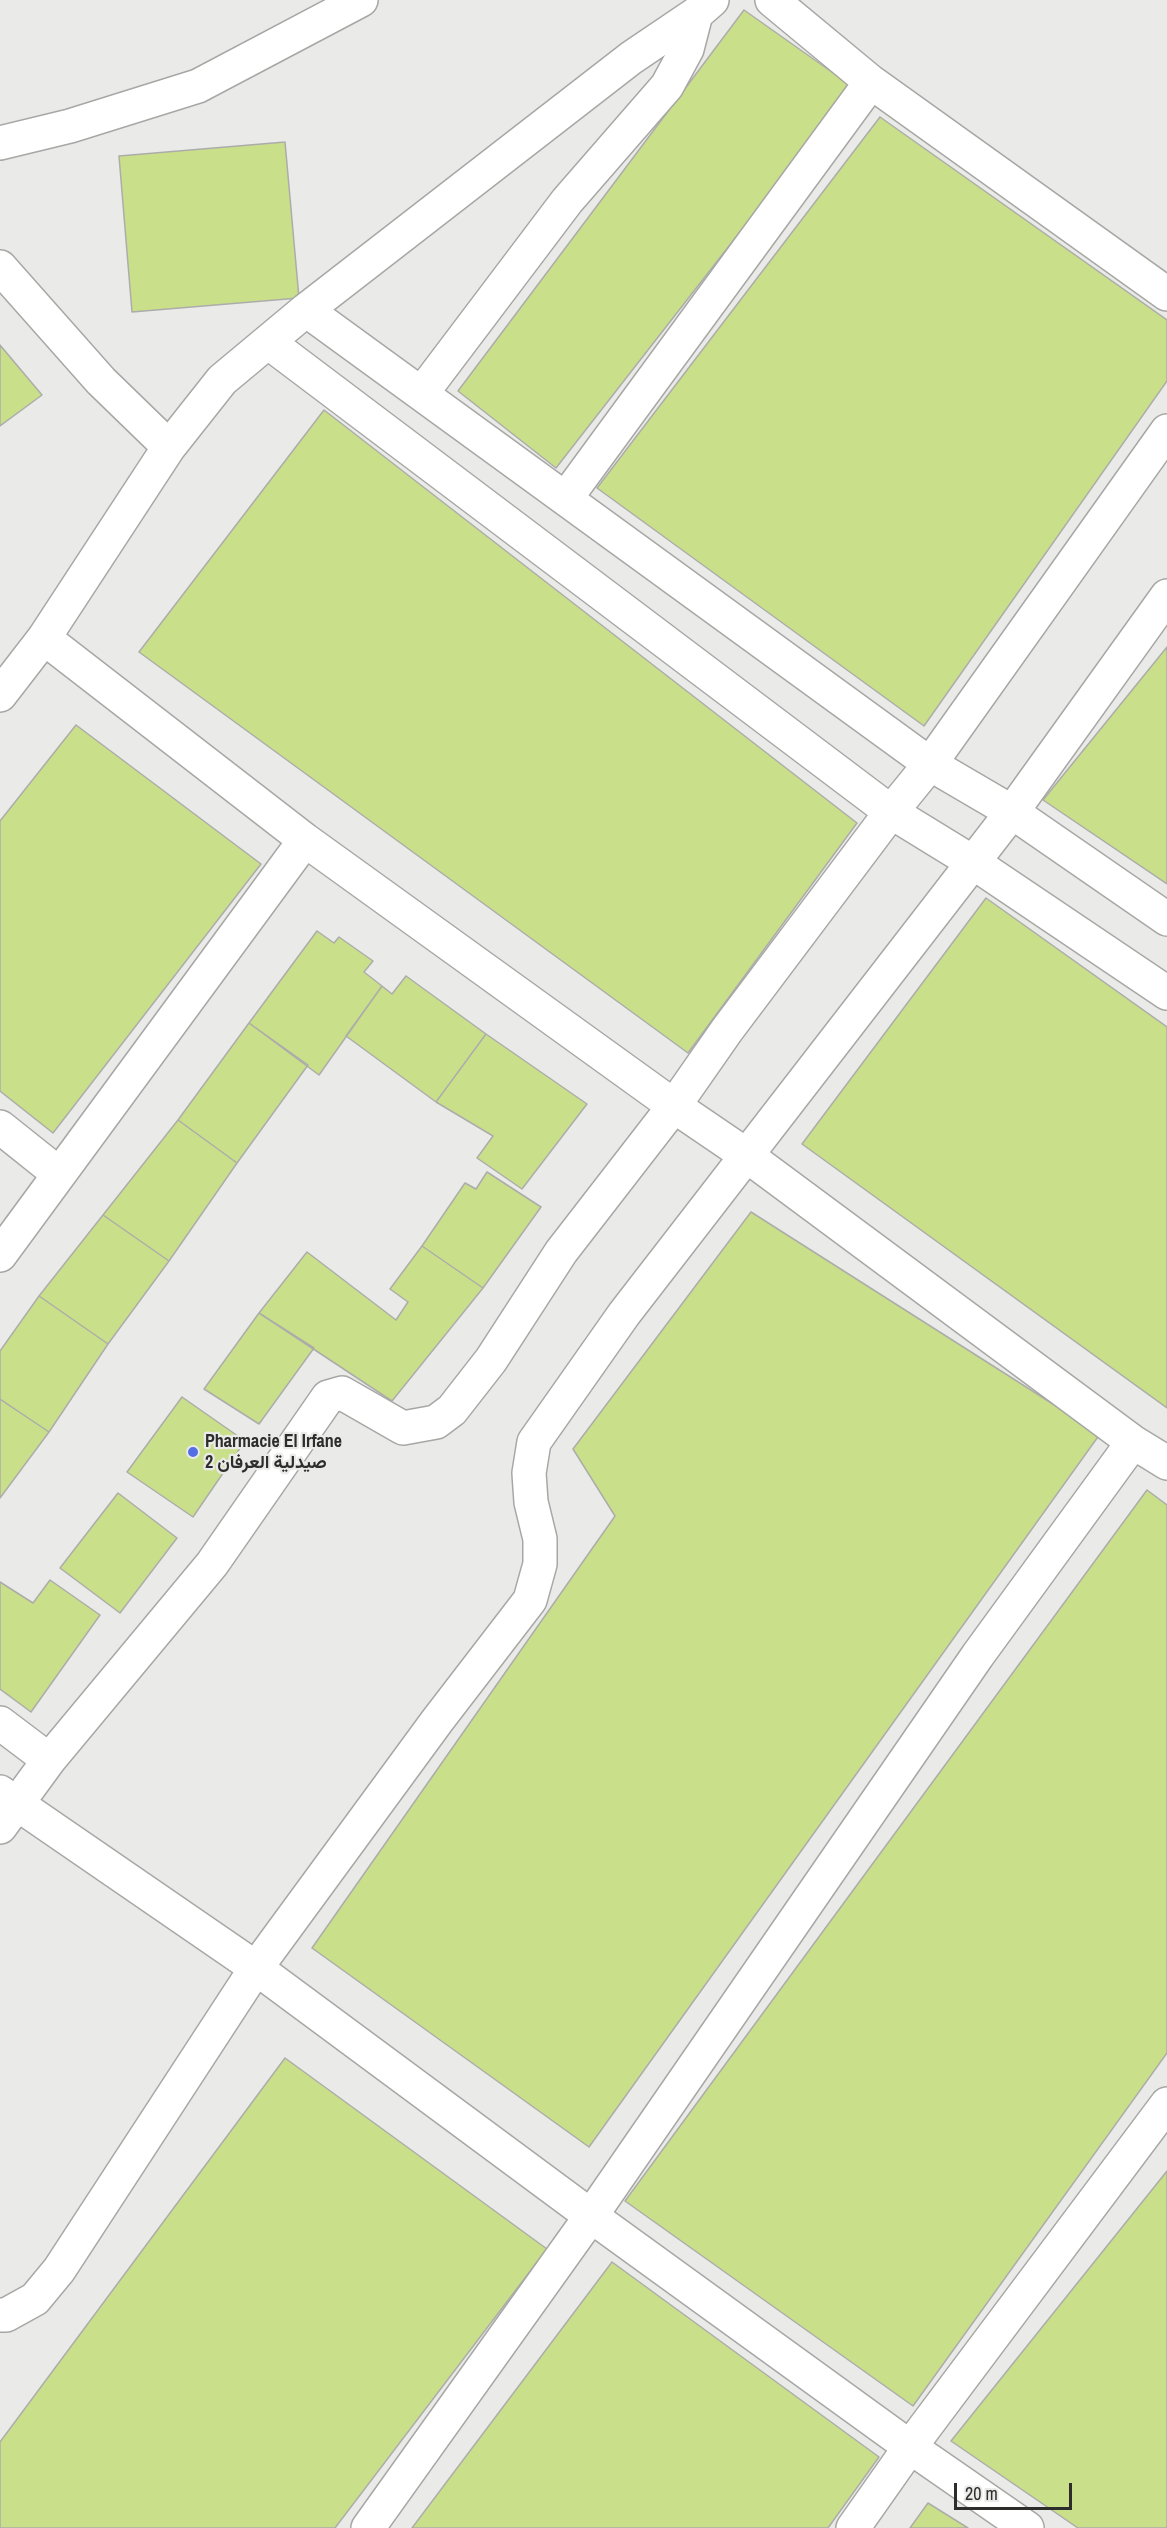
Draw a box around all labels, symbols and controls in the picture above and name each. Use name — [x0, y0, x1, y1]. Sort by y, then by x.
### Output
place label: Pharmacie El Irfane صيدلية العرفان 2 — [205, 1431, 342, 1474]
marker: Pharmacie El Irfane صيدلية العرفان 2 — [186, 1445, 200, 1459]
scale bar — [957, 2471, 1076, 2509]
text: 20 m — [965, 2481, 998, 2506]

